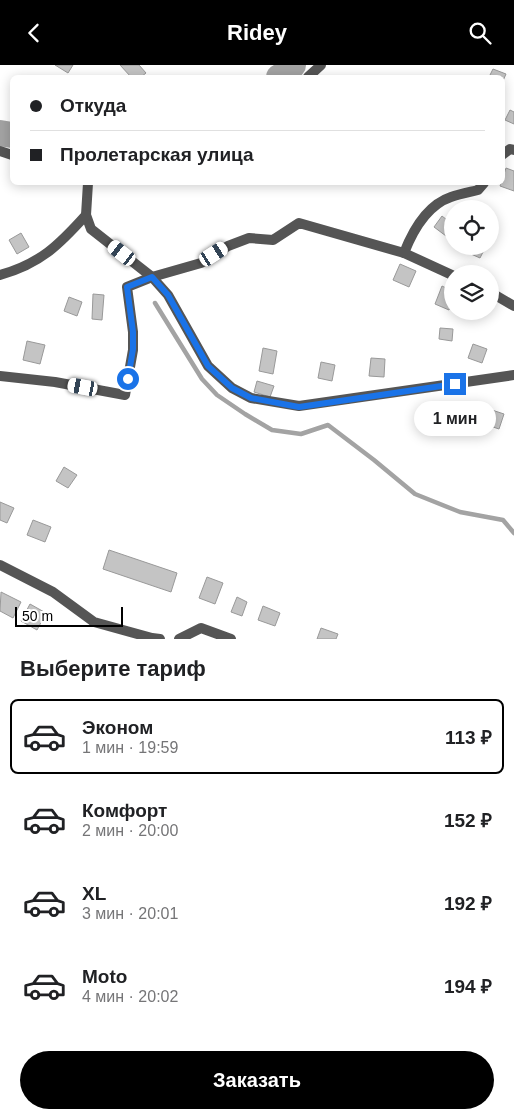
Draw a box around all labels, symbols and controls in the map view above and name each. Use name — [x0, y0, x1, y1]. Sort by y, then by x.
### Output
icon: back — [20, 19, 48, 47]
icon: search — [466, 19, 494, 47]
text: Ridey — [227, 20, 287, 45]
text: Откуда — [60, 95, 126, 116]
text: Пролетарская улица — [60, 144, 254, 165]
map controls — [444, 200, 499, 320]
button: locate — [444, 200, 499, 255]
car — [105, 238, 138, 268]
car — [197, 240, 230, 268]
button: layers — [444, 265, 499, 320]
route start — [117, 368, 139, 390]
route end — [444, 373, 466, 395]
car — [66, 377, 99, 397]
callout: 1 мин — [414, 401, 496, 437]
text: 1 мин — [433, 410, 477, 427]
scale bar — [15, 604, 122, 627]
text: 50 m — [22, 608, 53, 624]
text: Выберите тариф — [20, 656, 206, 681]
icon: car — [22, 714, 67, 759]
text: Эконом — [82, 717, 153, 738]
text: 113 ₽ — [445, 727, 492, 748]
text: 1 мин · 19:59 — [82, 739, 178, 756]
icon: car — [22, 797, 67, 842]
text: Комфорт — [82, 800, 167, 821]
text: 152 ₽ — [444, 810, 492, 831]
text: 2 мин · 20:00 — [82, 822, 178, 839]
icon: car — [22, 880, 67, 925]
text: XL — [82, 883, 106, 904]
text: 192 ₽ — [444, 893, 492, 914]
text: 3 мин · 20:01 — [82, 905, 178, 922]
icon: car — [22, 963, 67, 1008]
text: Moto — [82, 966, 127, 987]
text: 194 ₽ — [444, 976, 492, 997]
text: 4 мин · 20:02 — [82, 988, 178, 1005]
button: Заказать — [20, 1051, 494, 1109]

